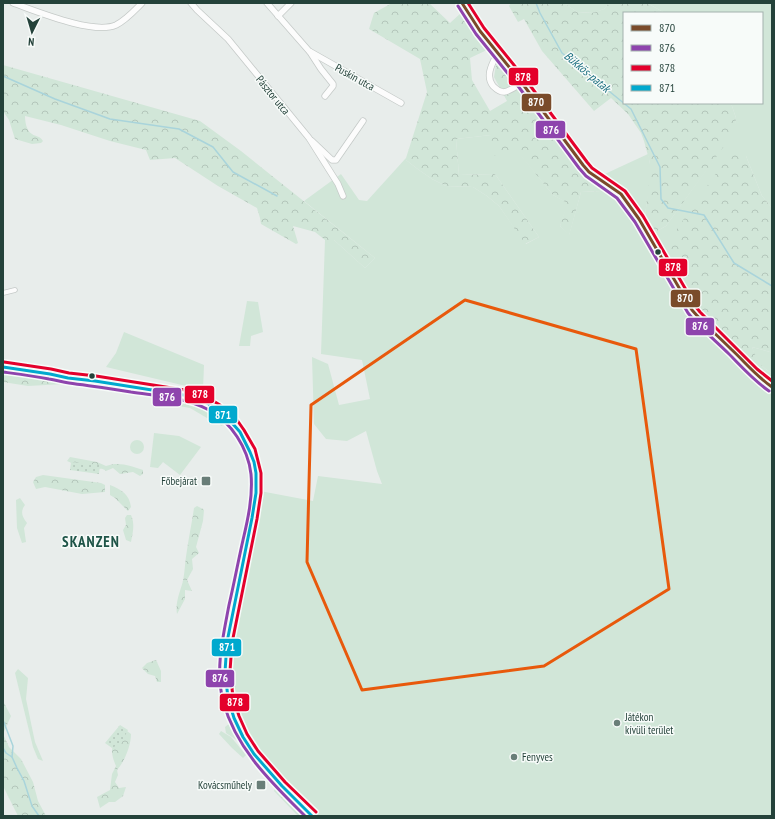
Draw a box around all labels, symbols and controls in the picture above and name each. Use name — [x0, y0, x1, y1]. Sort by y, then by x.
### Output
north arrow — [12, 12, 52, 52]
legend — [623, 12, 763, 104]
text: 870 — [659, 20, 675, 35]
text: N — [28, 35, 35, 49]
text: 876 — [659, 40, 675, 55]
water label: Bükkös-patak — [561, 48, 614, 96]
street label: Puskin utca — [333, 60, 377, 94]
text: 878 — [659, 60, 675, 75]
line badge: 878 — [508, 67, 539, 86]
text: 878 — [515, 70, 531, 84]
street label: Pásztor utca — [253, 73, 293, 117]
text: 871 — [659, 80, 675, 95]
line badge: 870 — [521, 93, 552, 112]
text: 870 — [528, 95, 544, 109]
line badge: 876 — [535, 120, 566, 139]
text: 876 — [543, 123, 559, 137]
unlabelled marker — [653, 247, 663, 257]
line badge: 878 — [658, 258, 688, 277]
text: 878 — [665, 260, 681, 274]
line badge: 870 — [670, 289, 701, 308]
text: 870 — [677, 291, 693, 305]
line badge: 876 — [685, 317, 715, 336]
text: 876 — [692, 319, 708, 333]
unlabelled marker — [87, 371, 97, 381]
line badge: 878 — [184, 385, 215, 404]
line badge: 876 — [152, 387, 182, 407]
text: 878 — [192, 387, 208, 401]
text: 876 — [159, 390, 175, 404]
line badge: 871 — [208, 405, 238, 424]
text: 871 — [215, 408, 231, 422]
place label: Főbejárat — [161, 474, 197, 488]
marker: Főbejárat — [200, 475, 212, 487]
district label: SKANZEN — [62, 532, 120, 551]
line badge: 871 — [211, 638, 242, 657]
text: 871 — [219, 640, 235, 654]
line badge: 876 — [205, 669, 235, 688]
text: 876 — [212, 671, 228, 685]
line badge: 878 — [219, 693, 250, 712]
text: 878 — [227, 695, 243, 709]
place label: Játékon kívüli terület — [624, 710, 673, 737]
marker: Játékon kívüli terület — [612, 718, 622, 728]
place label: Fenyves — [522, 750, 553, 764]
marker: Fenyves — [509, 752, 519, 762]
place label: Kovácsműhely — [198, 778, 253, 792]
marker: Kovácsműhely — [255, 779, 267, 791]

